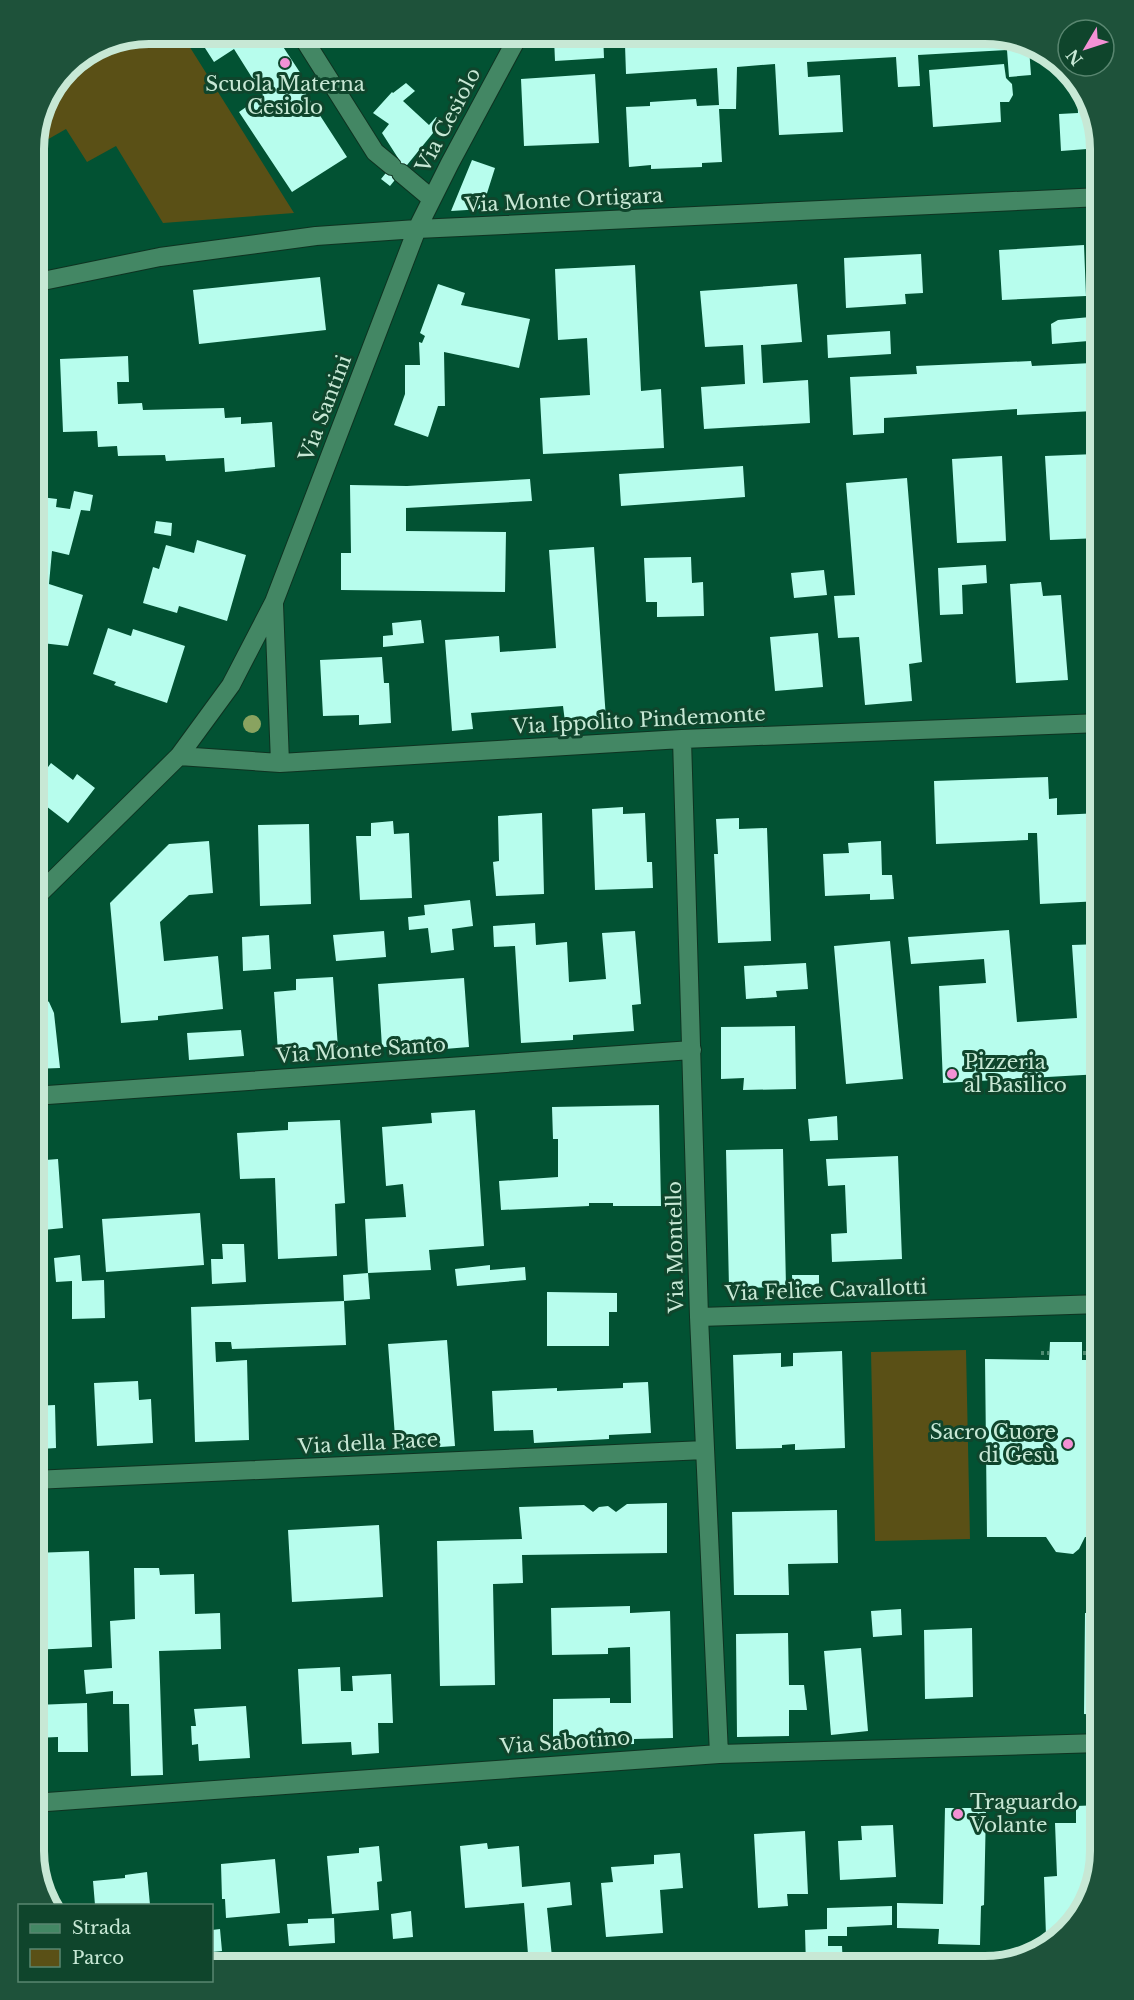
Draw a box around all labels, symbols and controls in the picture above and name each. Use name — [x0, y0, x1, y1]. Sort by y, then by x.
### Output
north arrow — [1056, 18, 1116, 78]
text: N — [1062, 45, 1087, 70]
marker: Scuola Materna Cesiolo — [278, 56, 292, 70]
street label: Via Cesiolo — [410, 64, 486, 177]
place label: Scuola Materna Cesiolo — [205, 72, 366, 119]
street label: Via Monte Ortigara — [463, 183, 665, 217]
street label: Via Santini — [293, 351, 356, 465]
street label: Via Ippolito Pindemonte — [511, 701, 766, 739]
street label: Via Monte Santo — [274, 1032, 447, 1068]
place label: Pizzeria al Basilico — [964, 1050, 1067, 1097]
marker: Pizzeria al Basilico — [945, 1067, 959, 1081]
street label: Via Montello — [662, 1181, 688, 1314]
street label: Via Felice Cavallotti — [724, 1274, 928, 1306]
place label: Sacro Cuore di Gesù — [930, 1420, 1056, 1467]
street label: Via della Pace — [296, 1427, 439, 1459]
marker: Sacro Cuore di Gesù — [1061, 1437, 1075, 1451]
street label: Via Sabotino — [498, 1725, 631, 1759]
place label: Traguardo Volante — [969, 1790, 1078, 1837]
marker: Traguardo Volante — [951, 1807, 965, 1821]
legend — [18, 1904, 213, 1982]
text: Strada — [72, 1917, 131, 1939]
text: Parco — [72, 1947, 124, 1969]

